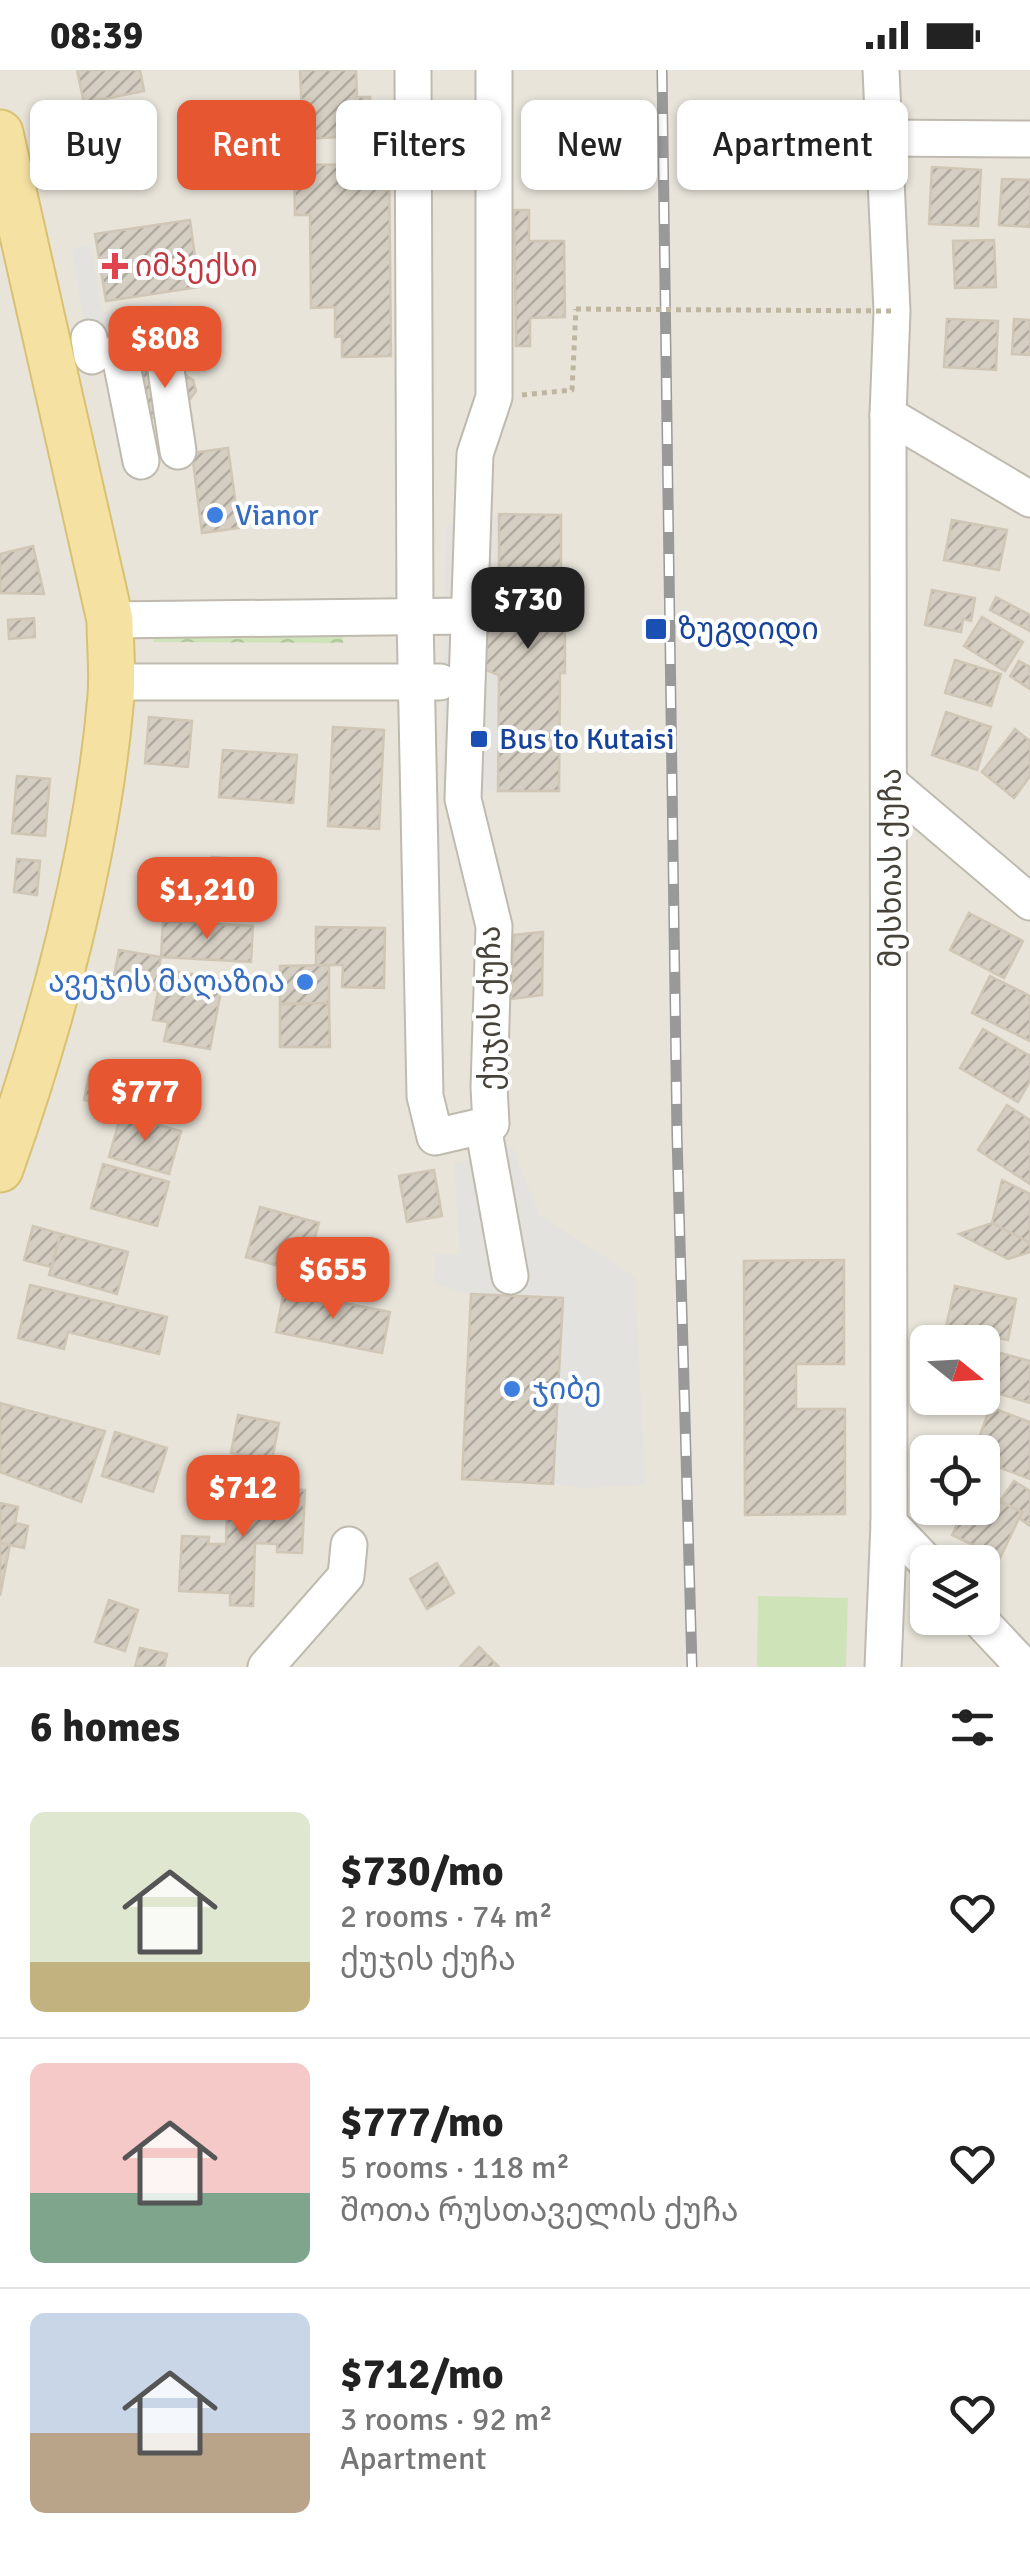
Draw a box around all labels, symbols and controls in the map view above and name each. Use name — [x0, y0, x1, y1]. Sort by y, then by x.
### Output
text: 08:39 — [50, 12, 143, 59]
chip: Buy — [30, 100, 157, 190]
chip: Rent — [177, 100, 316, 190]
chip: Filters — [336, 100, 501, 190]
chip: New — [521, 100, 657, 190]
chip: Apartment — [677, 100, 908, 190]
place label: იმპექსი — [135, 248, 258, 285]
marker: იმპექსი — [104, 255, 126, 277]
pin: $808 — [106, 306, 224, 391]
text: $808 — [130, 319, 200, 358]
place label: Vianor — [235, 497, 319, 534]
marker: Vianor — [204, 504, 226, 526]
pin: $730 — [469, 567, 587, 652]
text: $730 — [493, 580, 563, 619]
place label: ზუგდიდი — [678, 611, 819, 648]
marker: ზუგდიდი — [643, 616, 669, 642]
place label: Bus to Kutaisi — [499, 721, 675, 758]
marker: Bus to Kutaisi — [468, 728, 490, 750]
street label: მესხიას ქუჩა — [873, 768, 910, 968]
pin: $1,210 — [126, 857, 288, 942]
text: $1,210 — [159, 870, 255, 909]
street label: ქუჯის ქუჩა — [472, 926, 509, 1090]
place label: ავეჯის მაღაზია — [48, 964, 285, 1001]
marker: ავეჯის მაღაზია — [294, 971, 316, 993]
pin: $777 — [86, 1059, 204, 1144]
text: $777 — [110, 1072, 180, 1111]
pin: $655 — [274, 1237, 392, 1322]
text: $655 — [298, 1250, 368, 1289]
north arrow — [910, 1325, 1000, 1415]
map controls — [910, 1325, 1000, 1635]
place label: ჯიბე — [532, 1371, 602, 1408]
marker: ჯიბე — [501, 1378, 523, 1400]
button: locate — [910, 1435, 1000, 1525]
pin: $712 — [184, 1455, 302, 1540]
text: $712 — [208, 1468, 278, 1507]
button: layers — [910, 1545, 1000, 1635]
icon: filters — [945, 1700, 1000, 1755]
text: 6 homes — [30, 1702, 180, 1753]
text: $730/mo — [340, 1846, 504, 1897]
icon: home — [110, 1852, 230, 1972]
icon: heart — [945, 1885, 1000, 1940]
text: 2 rooms · 74 m² — [340, 1897, 553, 1936]
text: ქუჯის ქუჩა — [340, 1940, 516, 1979]
text: $777/mo — [340, 2097, 504, 2148]
icon: home — [110, 2103, 230, 2223]
icon: heart — [945, 2136, 1000, 2191]
text: 5 rooms · 118 m² — [340, 2148, 570, 2187]
text: შოთა რუსთაველის ქუჩა — [340, 2191, 739, 2230]
text: $712/mo — [340, 2349, 504, 2400]
icon: home — [110, 2353, 230, 2473]
icon: heart — [945, 2386, 1000, 2441]
text: 3 rooms · 92 m² — [340, 2400, 553, 2439]
text: Apartment — [340, 2439, 487, 2478]

